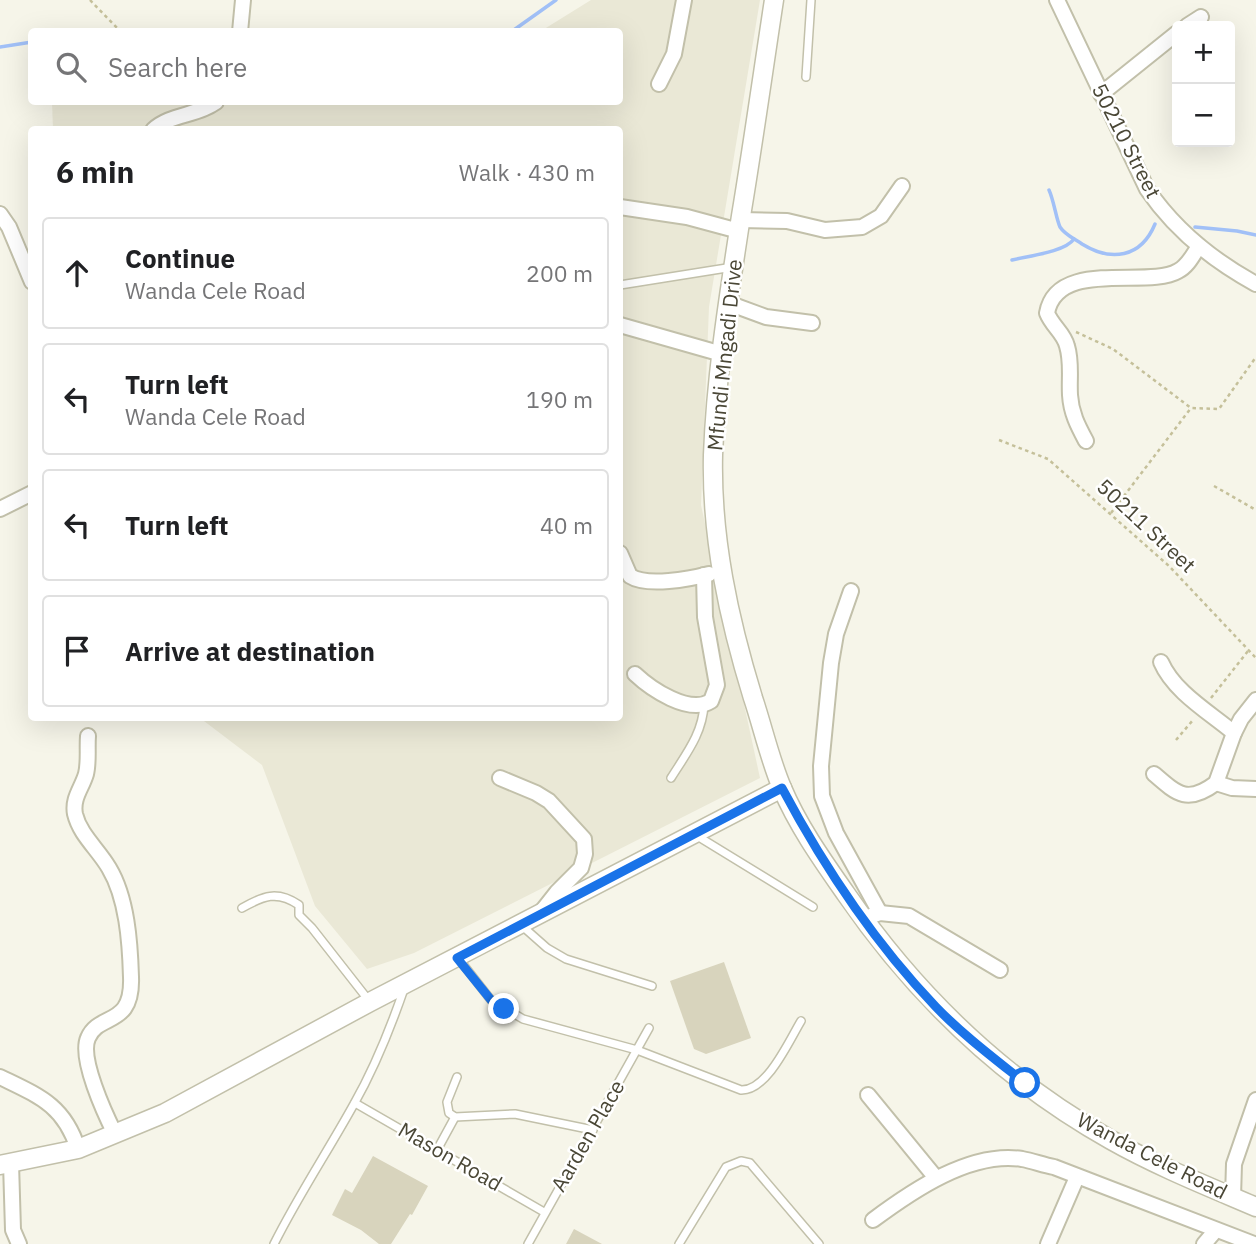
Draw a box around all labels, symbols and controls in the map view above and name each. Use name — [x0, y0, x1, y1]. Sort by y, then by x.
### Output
map controls — [1172, 21, 1235, 147]
button: + — [1172, 21, 1235, 84]
search box — [28, 28, 623, 105]
icon: search — [52, 48, 90, 86]
text: Search here — [108, 50, 247, 84]
street label: 50210 Street — [1086, 78, 1168, 203]
button: − — [1172, 84, 1235, 147]
text: 6 min — [56, 152, 134, 191]
text: Walk · 430 m — [459, 157, 595, 187]
text: Continue — [125, 241, 235, 275]
icon: ahead — [58, 254, 96, 292]
text: 200 m — [526, 258, 593, 288]
street label: Mfundi Mngadi Drive — [700, 258, 748, 452]
text: Wanda Cele Road — [125, 275, 306, 305]
text: Turn left — [125, 367, 228, 401]
icon: left — [58, 380, 96, 418]
text: 190 m — [526, 384, 593, 414]
text: Wanda Cele Road — [125, 401, 306, 431]
street label: 50211 Street — [1091, 472, 1202, 578]
icon: left — [58, 506, 96, 544]
text: Turn left — [125, 508, 228, 542]
text: 40 m — [540, 510, 593, 540]
icon: arrive — [58, 632, 96, 670]
text: Arrive at destination — [125, 634, 375, 668]
route end — [488, 993, 519, 1024]
route start — [1009, 1067, 1040, 1098]
street label: Aarden Place — [544, 1075, 630, 1196]
street label: Wanda Cele Road — [1073, 1105, 1232, 1205]
street label: Mason Road — [394, 1115, 507, 1197]

